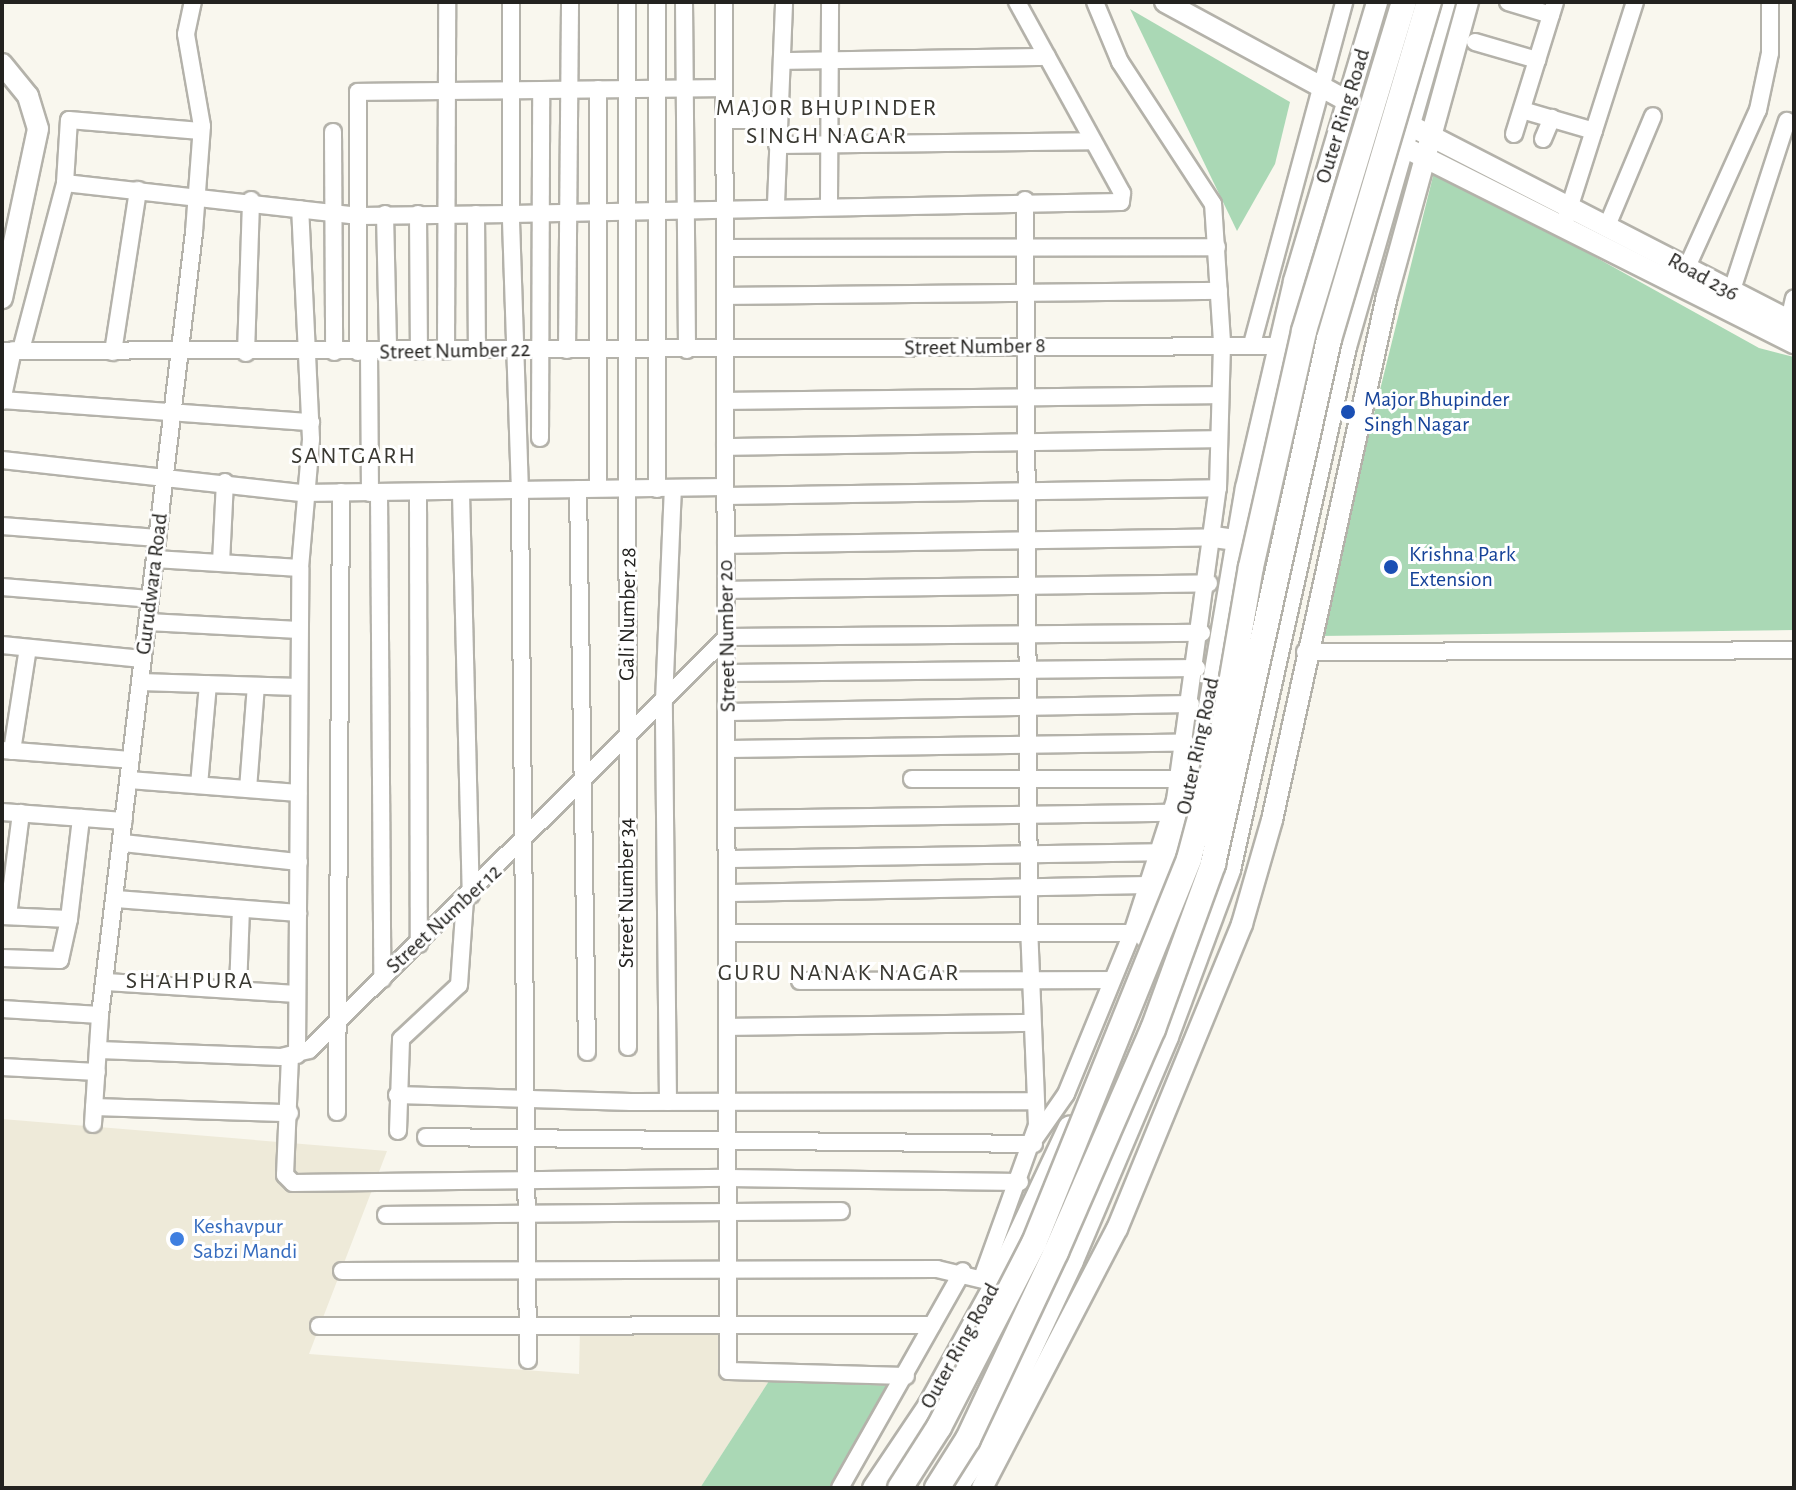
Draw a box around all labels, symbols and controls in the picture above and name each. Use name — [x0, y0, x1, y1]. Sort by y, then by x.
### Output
street label: Outer Ring Road — [1310, 45, 1376, 187]
district label: MAJOR BHUPINDER SINGH NAGAR — [716, 95, 938, 151]
street label: Road 236 — [1663, 247, 1743, 307]
street label: Street Number 8 — [904, 333, 1046, 361]
street label: Street Number 22 — [379, 336, 531, 366]
place label: Major Bhupinder Singh Nagar — [1364, 386, 1509, 438]
marker: Major Bhupinder Singh Nagar — [1339, 403, 1357, 421]
district label: SANTGARH — [291, 443, 417, 471]
street label: Gurudwara Road — [130, 512, 174, 656]
place label: Krishna Park Extension — [1409, 541, 1516, 592]
street label: Gali Number 28 — [614, 547, 642, 681]
marker: Krishna Park Extension — [1380, 556, 1402, 578]
street label: Street Number 20 — [712, 559, 742, 713]
street label: Outer Ring Road — [1171, 675, 1225, 817]
street label: Street Number 34 — [614, 818, 640, 968]
street label: Street Number 12 — [381, 859, 507, 979]
district label: GURU NANAK NAGAR — [718, 960, 960, 988]
district label: SHAHPURA — [126, 968, 254, 996]
place label: Keshavpur Sabzi Mandi — [193, 1213, 297, 1264]
marker: Keshavpur Sabzi Mandi — [168, 1230, 186, 1248]
street label: Outer Ring Road — [915, 1278, 1005, 1414]

